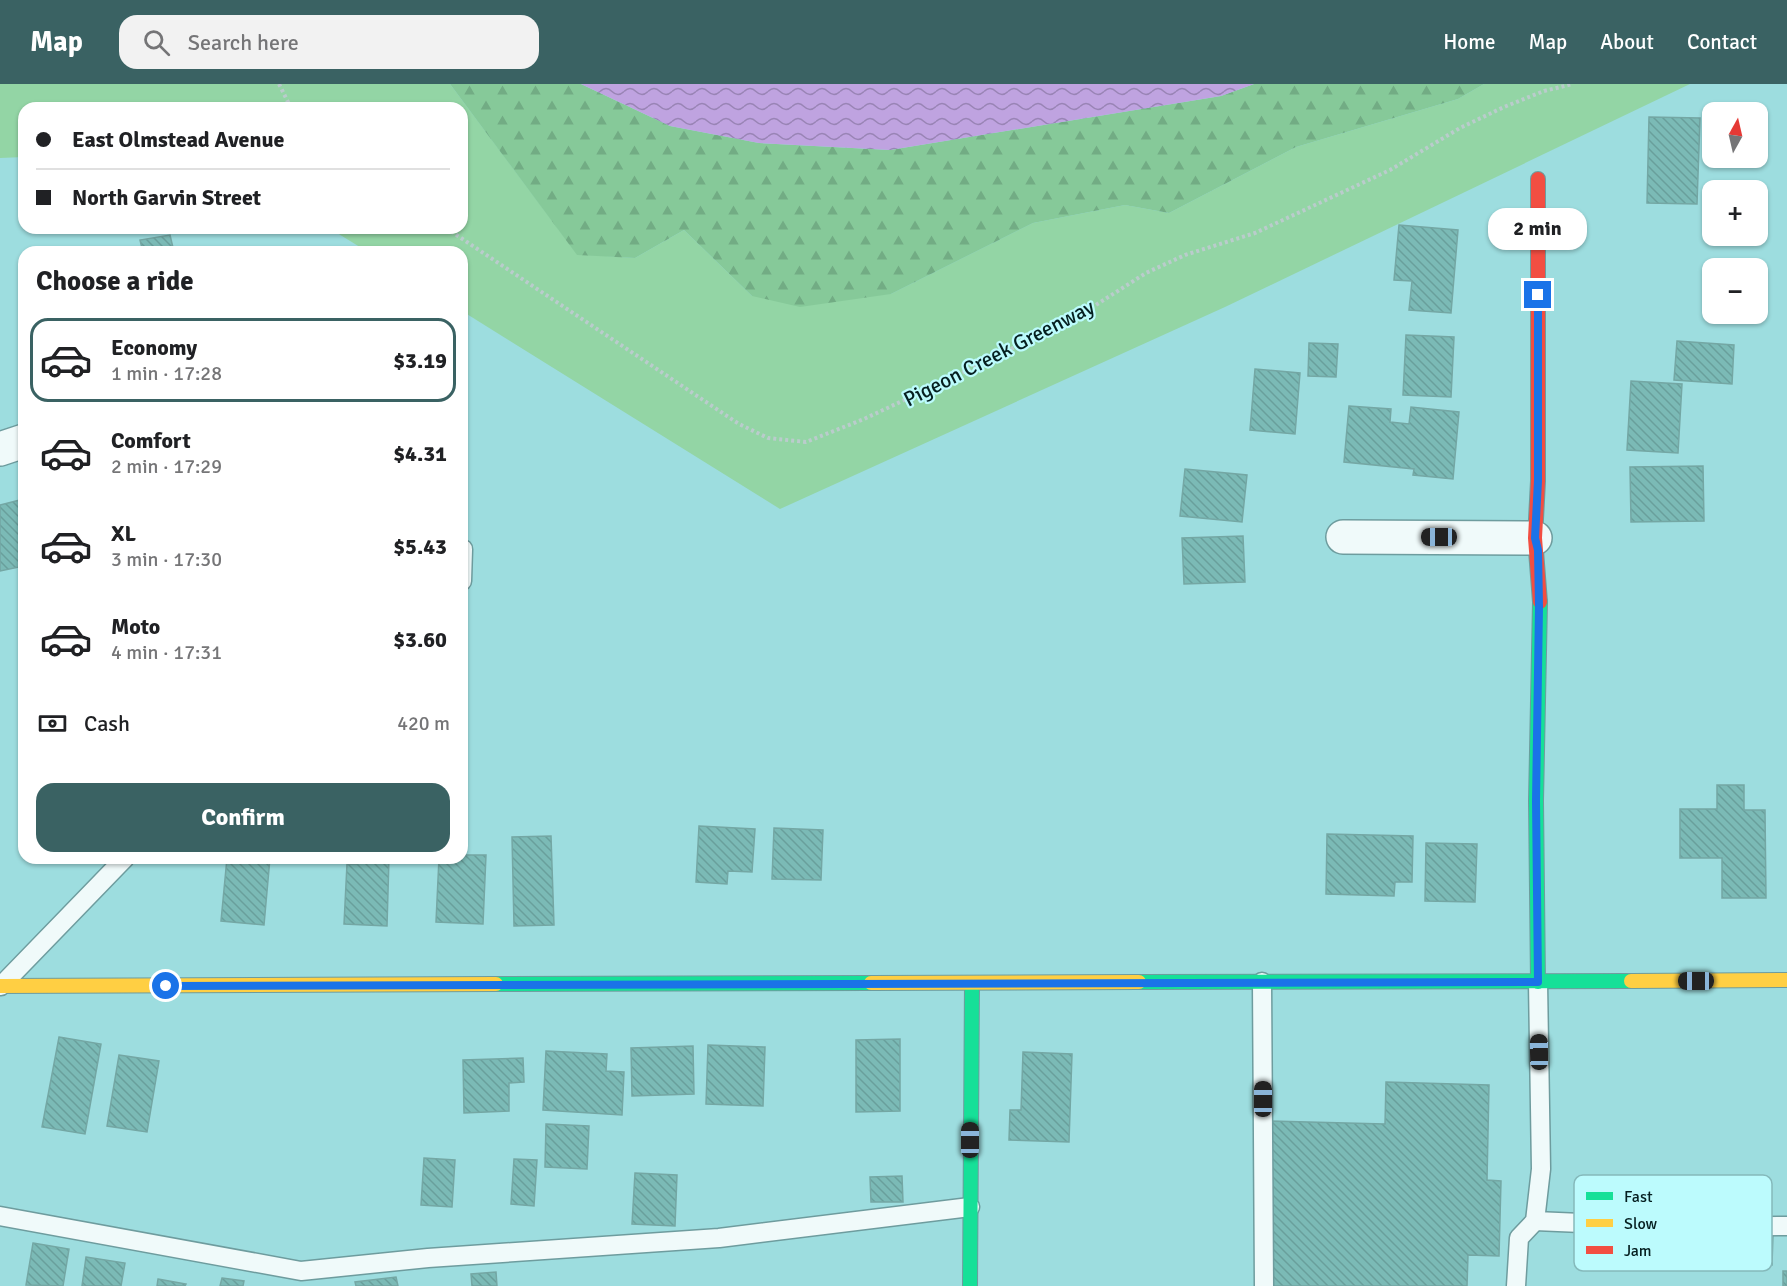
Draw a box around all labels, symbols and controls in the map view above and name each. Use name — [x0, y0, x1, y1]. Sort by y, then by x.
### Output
search box — [119, 15, 539, 69]
text: Map — [30, 25, 83, 59]
icon: search — [140, 26, 173, 59]
text: Search here — [188, 29, 299, 56]
text: Home — [1443, 29, 1496, 55]
text: Map — [1529, 29, 1567, 55]
text: About — [1600, 29, 1654, 55]
text: Contact — [1687, 29, 1757, 55]
north arrow — [1702, 102, 1768, 168]
map controls — [1702, 102, 1768, 324]
text: East Olmstead Avenue — [72, 126, 284, 153]
button: + — [1702, 180, 1768, 246]
text: North Garvin Street — [72, 184, 261, 211]
callout: 2 min — [1488, 208, 1588, 250]
text: 2 min — [1513, 216, 1562, 241]
button: − — [1702, 258, 1768, 324]
text: Choose a ride — [36, 265, 194, 298]
route end — [1524, 281, 1551, 308]
street label: Pigeon Creek Greenway — [899, 294, 1099, 412]
icon: car — [39, 333, 93, 387]
text: Economy — [111, 334, 197, 361]
text: $3.19 — [393, 347, 447, 374]
text: 1 min · 17:28 — [111, 361, 222, 386]
icon: car — [39, 426, 93, 480]
text: Comfort — [111, 427, 191, 454]
text: $4.31 — [393, 440, 447, 467]
text: 2 min · 17:29 — [111, 454, 222, 479]
icon: car — [39, 519, 93, 573]
text: XL — [111, 520, 136, 547]
car — [1421, 528, 1457, 546]
text: $5.43 — [393, 533, 447, 560]
text: 3 min · 17:30 — [111, 547, 222, 572]
icon: car — [39, 612, 93, 666]
text: Moto — [111, 613, 160, 640]
text: $3.60 — [393, 626, 447, 653]
text: 4 min · 17:31 — [111, 640, 222, 665]
icon: cash — [36, 707, 69, 740]
text: Cash — [84, 710, 130, 737]
text: 420 m — [397, 711, 450, 736]
button: Confirm — [36, 783, 450, 852]
route start — [152, 972, 179, 999]
car — [1678, 972, 1714, 990]
car — [1530, 1034, 1548, 1070]
car — [1254, 1081, 1272, 1117]
car — [961, 1122, 979, 1158]
legend — [1574, 1175, 1772, 1271]
text: Fast — [1624, 1187, 1653, 1207]
text: Slow — [1624, 1214, 1658, 1234]
text: Jam — [1624, 1241, 1652, 1261]

